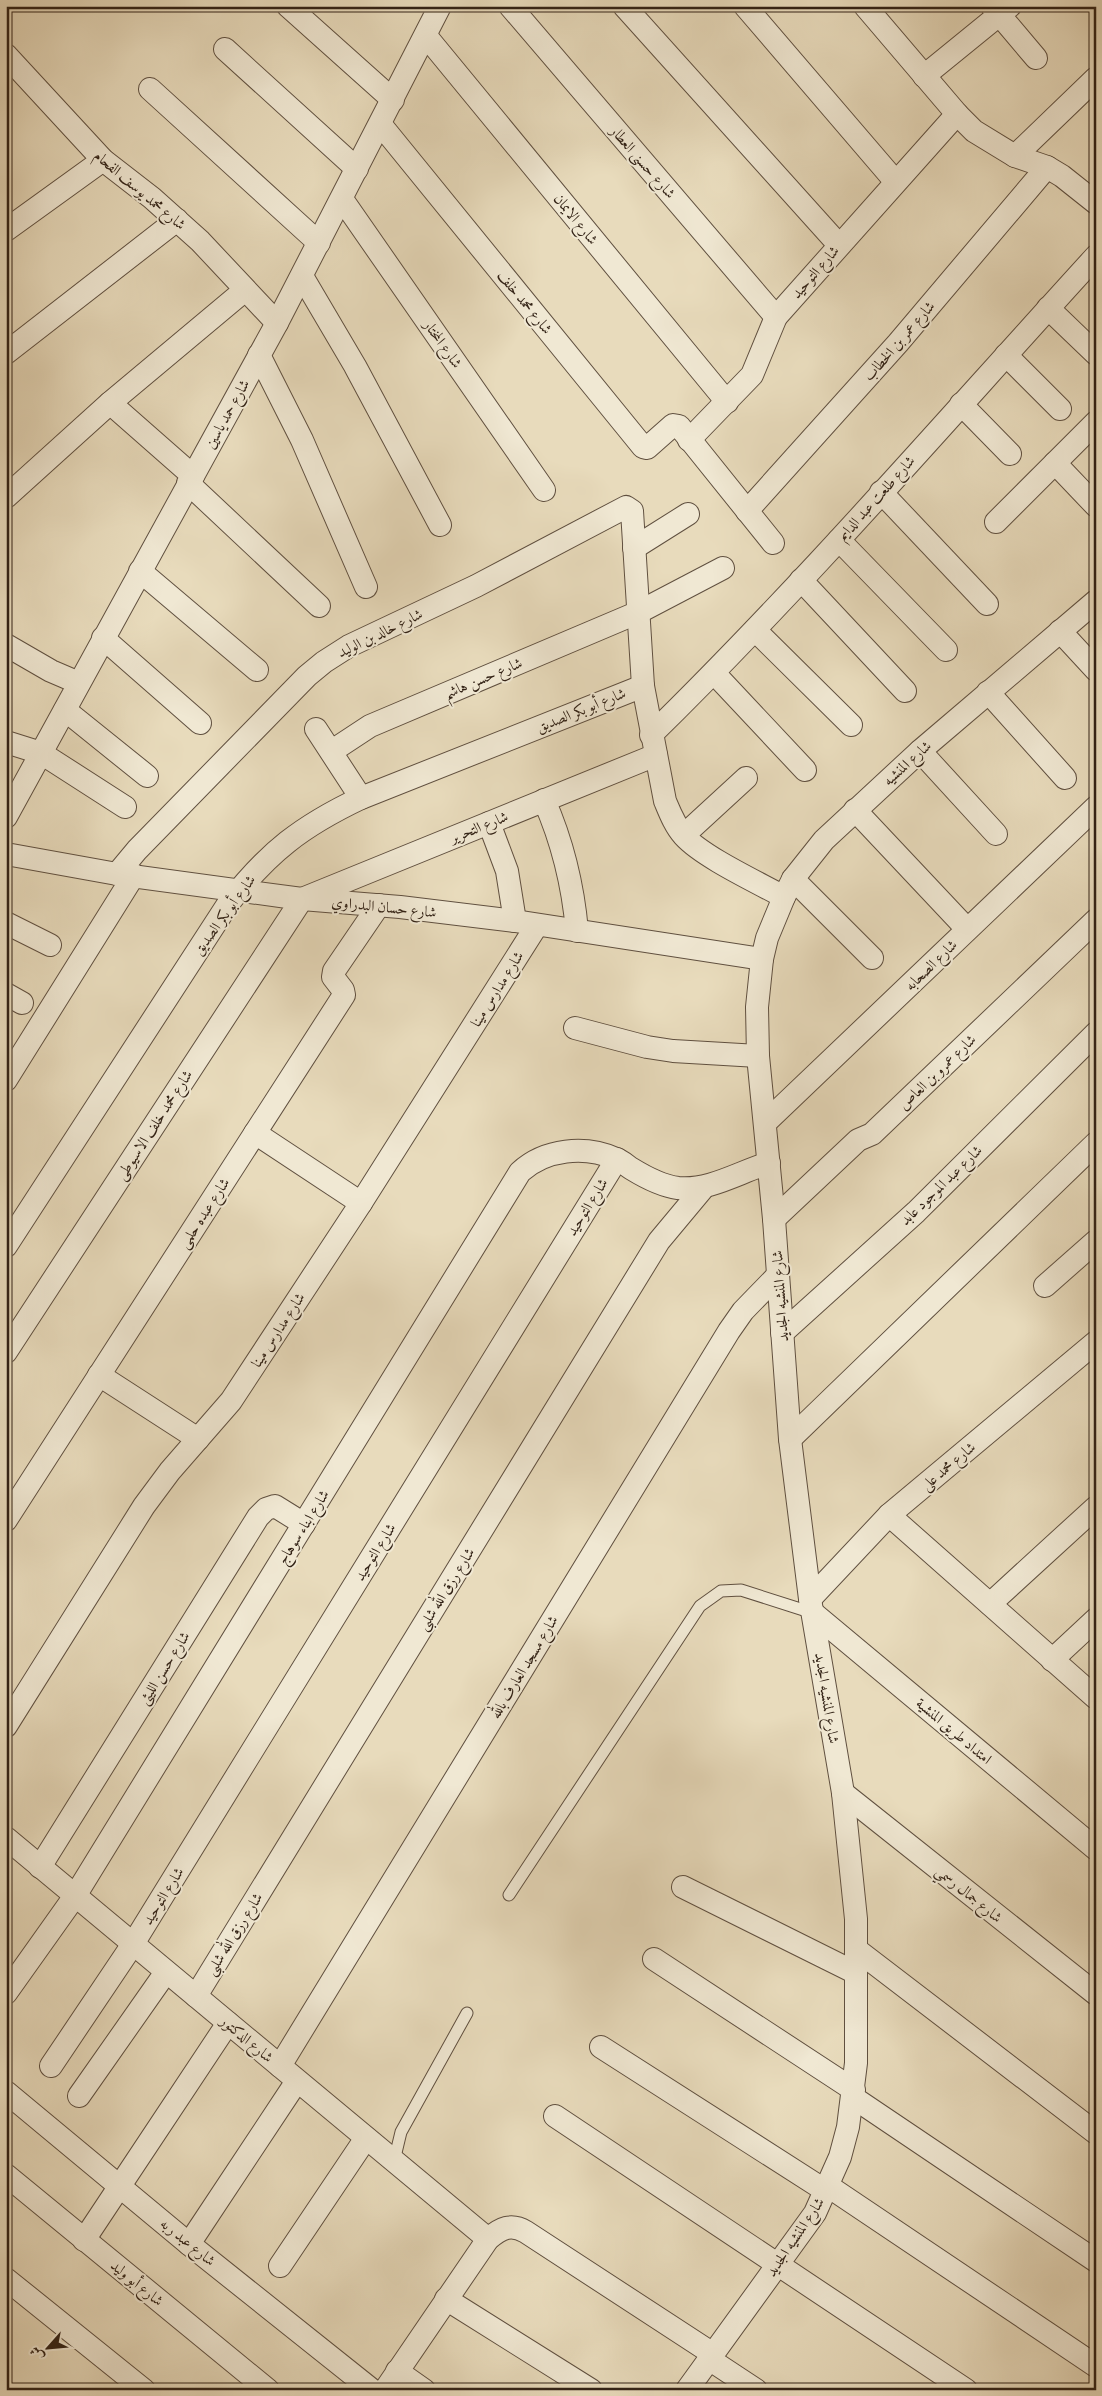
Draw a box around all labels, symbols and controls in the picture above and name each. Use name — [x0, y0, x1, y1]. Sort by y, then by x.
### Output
street label: شارع حسنى العطار — [602, 120, 680, 205]
street label: شارع محمد يوسف الفحام — [88, 146, 190, 237]
street label: شارع الايمان — [547, 189, 603, 251]
street label: شارع التوحيد — [786, 241, 846, 305]
street label: شارع محمد خلف — [491, 266, 557, 340]
street label: شارع عمر بن الخطاب — [859, 297, 942, 387]
street label: شارع المختار — [415, 314, 467, 374]
street label: شارع حمد ياسين — [200, 376, 257, 454]
street label: شارع طلعت عبد الدايم — [832, 451, 922, 547]
street label: شارع خالد بن الوليد — [334, 604, 427, 665]
street label: شارع حسن هاشم — [441, 653, 527, 708]
street label: شارع أبو بكر الصديق — [533, 682, 630, 740]
street label: شارع المنشيه — [878, 736, 938, 792]
street label: شارع التحرير — [445, 806, 512, 851]
street label: شارع أبو بكر الصديق — [187, 870, 262, 961]
street label: شارع حسان البدراوي — [330, 892, 438, 925]
street label: شارع الصحابه — [900, 935, 964, 997]
street label: شارع مدارس مينا — [466, 947, 531, 1032]
street label: شارع عمرو بن العاص — [894, 1030, 982, 1116]
street label: شارع محمد خلف الاسيوطى — [111, 1066, 200, 1186]
street label: شارع عبد الموجود عابد — [895, 1141, 989, 1232]
street label: شارع عبده حلمى — [174, 1174, 237, 1254]
street label: شارع التوحيد — [561, 1174, 615, 1241]
street label: شارع المنشيه الجديد — [767, 1249, 796, 1342]
street label: شارع مدارس مينا — [246, 1289, 312, 1373]
street label: شارع محمد على — [916, 1437, 982, 1497]
street label: شارع ابناء سوهاج — [272, 1486, 336, 1570]
street label: شارع التوحيد — [349, 1519, 403, 1586]
street label: شارع رزق الله شلبى — [411, 1543, 482, 1636]
street label: شارع مسجد العارف بالله — [484, 1611, 565, 1724]
street label: شارع حسن الليثى — [134, 1627, 197, 1710]
street label: شارع المنشيه الجديد — [807, 1651, 844, 1745]
street label: امتداد طريق المنشية — [912, 1693, 996, 1769]
street label: شارع جمال رسمي — [929, 1861, 1007, 1930]
street label: شارع التوحيد — [137, 1863, 191, 1930]
street label: شارع رزق الله شلبى — [199, 1888, 270, 1981]
street label: شارع الدكتور — [213, 2010, 278, 2069]
street label: شارع المنشيه الجديد — [761, 2193, 831, 2282]
street label: شارع عبد ربه — [154, 2214, 220, 2273]
street label: شارع أبو وليد — [104, 2255, 168, 2313]
north arrow — [22, 2324, 72, 2374]
text: ش — [25, 2343, 48, 2364]

